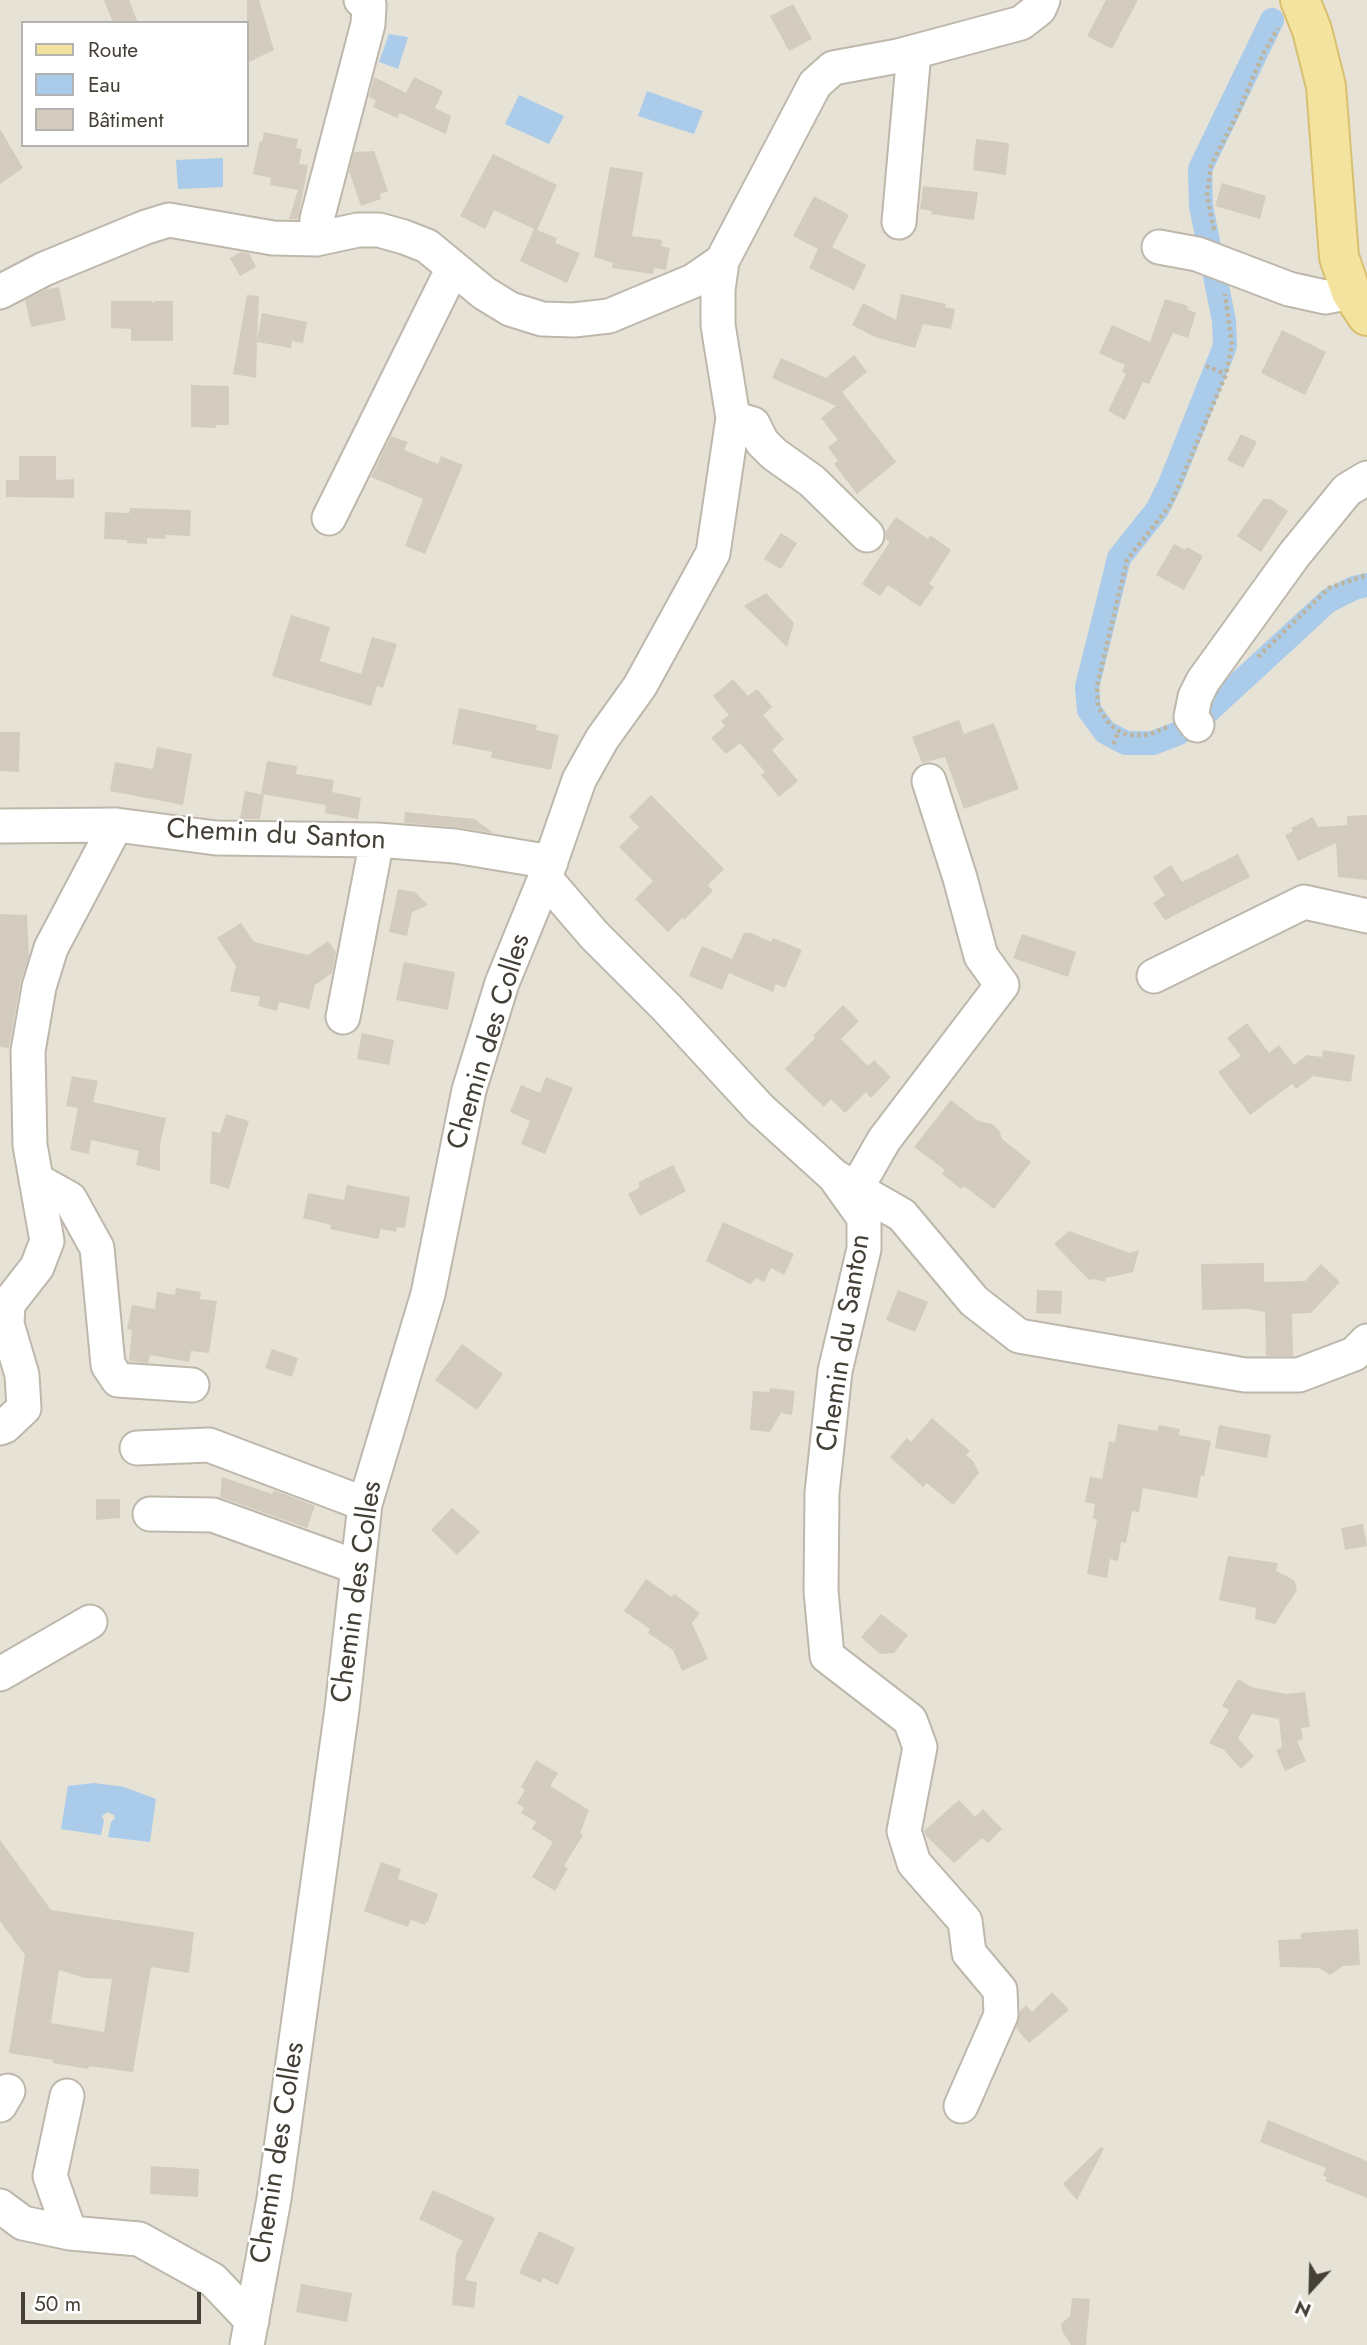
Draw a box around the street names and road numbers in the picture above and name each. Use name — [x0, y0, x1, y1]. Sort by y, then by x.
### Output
street label: Chemin du Santon — [165, 813, 387, 859]
street label: Chemin des Colles — [441, 930, 539, 1154]
street label: Chemin du Santon — [811, 1232, 879, 1454]
street label: Chemin des Colles — [326, 1479, 390, 1705]
street label: Chemin des Colles — [245, 2040, 313, 2266]

